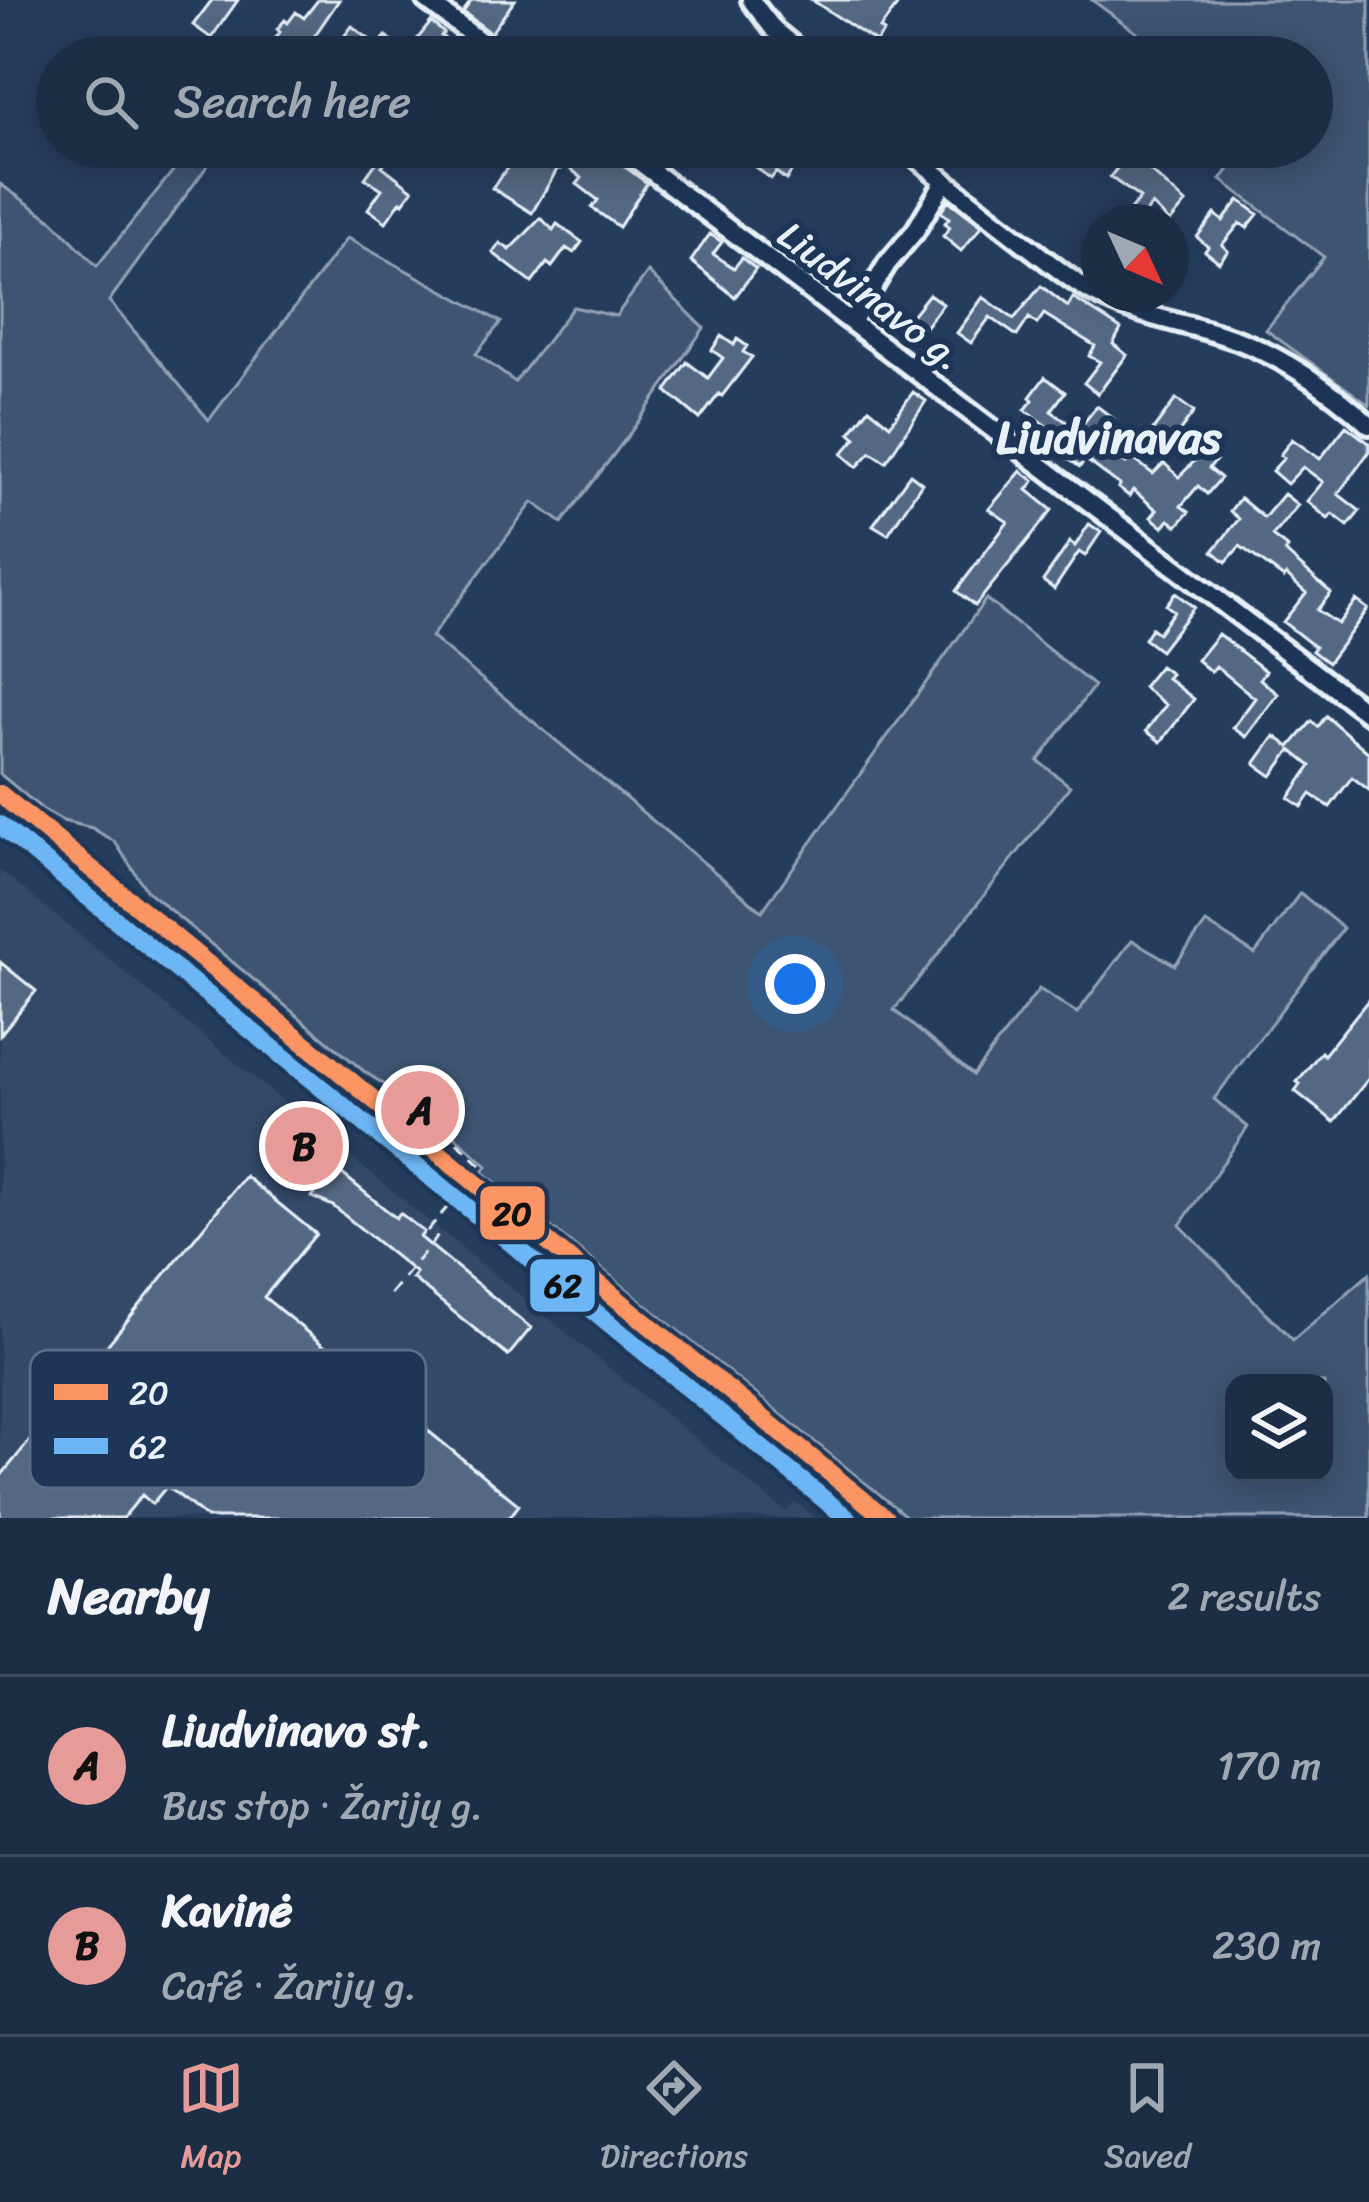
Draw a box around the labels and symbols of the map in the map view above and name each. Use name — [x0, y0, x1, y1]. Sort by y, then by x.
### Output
street label: Liudvinavo g. — [762, 202, 979, 389]
north arrow — [1081, 204, 1189, 312]
district label: Liudvinavas — [996, 398, 1223, 478]
your location — [765, 954, 825, 1014]
pin: A — [381, 1065, 459, 1155]
pin: B — [265, 1101, 343, 1191]
line badge: 20 — [478, 1184, 547, 1242]
text: 20 — [492, 1185, 532, 1243]
line badge: 62 — [528, 1257, 597, 1314]
text: 62 — [544, 1257, 582, 1315]
legend — [30, 1350, 426, 1488]
text: 20 — [129, 1364, 169, 1422]
text: 62 — [129, 1418, 167, 1476]

